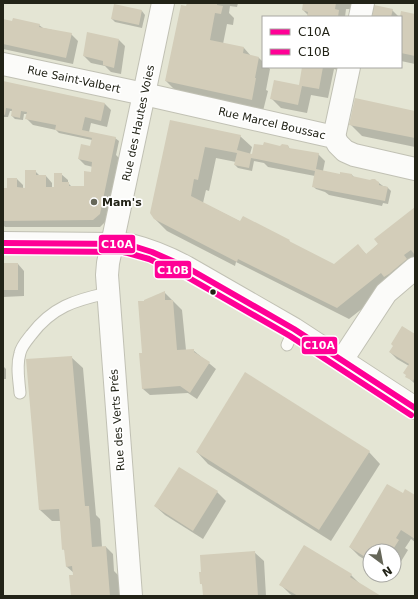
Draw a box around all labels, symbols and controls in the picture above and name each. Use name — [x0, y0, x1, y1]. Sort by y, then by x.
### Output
legend — [262, 16, 402, 68]
text: C10A — [298, 25, 331, 39]
text: C10B — [298, 45, 330, 59]
street label: Rue Saint-Valbert — [26, 63, 122, 96]
street label: Rue des Hautes Voies — [120, 63, 157, 182]
street label: Rue Marcel Boussac — [217, 105, 327, 142]
place label: Mam's — [102, 196, 142, 209]
marker: Mam's — [89, 197, 99, 207]
line badge: C10A — [98, 234, 136, 254]
text: C10A — [101, 238, 133, 251]
line badge: C10B — [154, 260, 192, 279]
text: C10B — [157, 264, 189, 277]
unlabelled marker — [208, 287, 218, 297]
line badge: C10A — [301, 336, 338, 355]
text: C10A — [303, 339, 335, 352]
street label: Rue des Verts Prés — [107, 368, 128, 471]
north arrow — [362, 543, 402, 583]
text: N — [380, 563, 394, 579]

